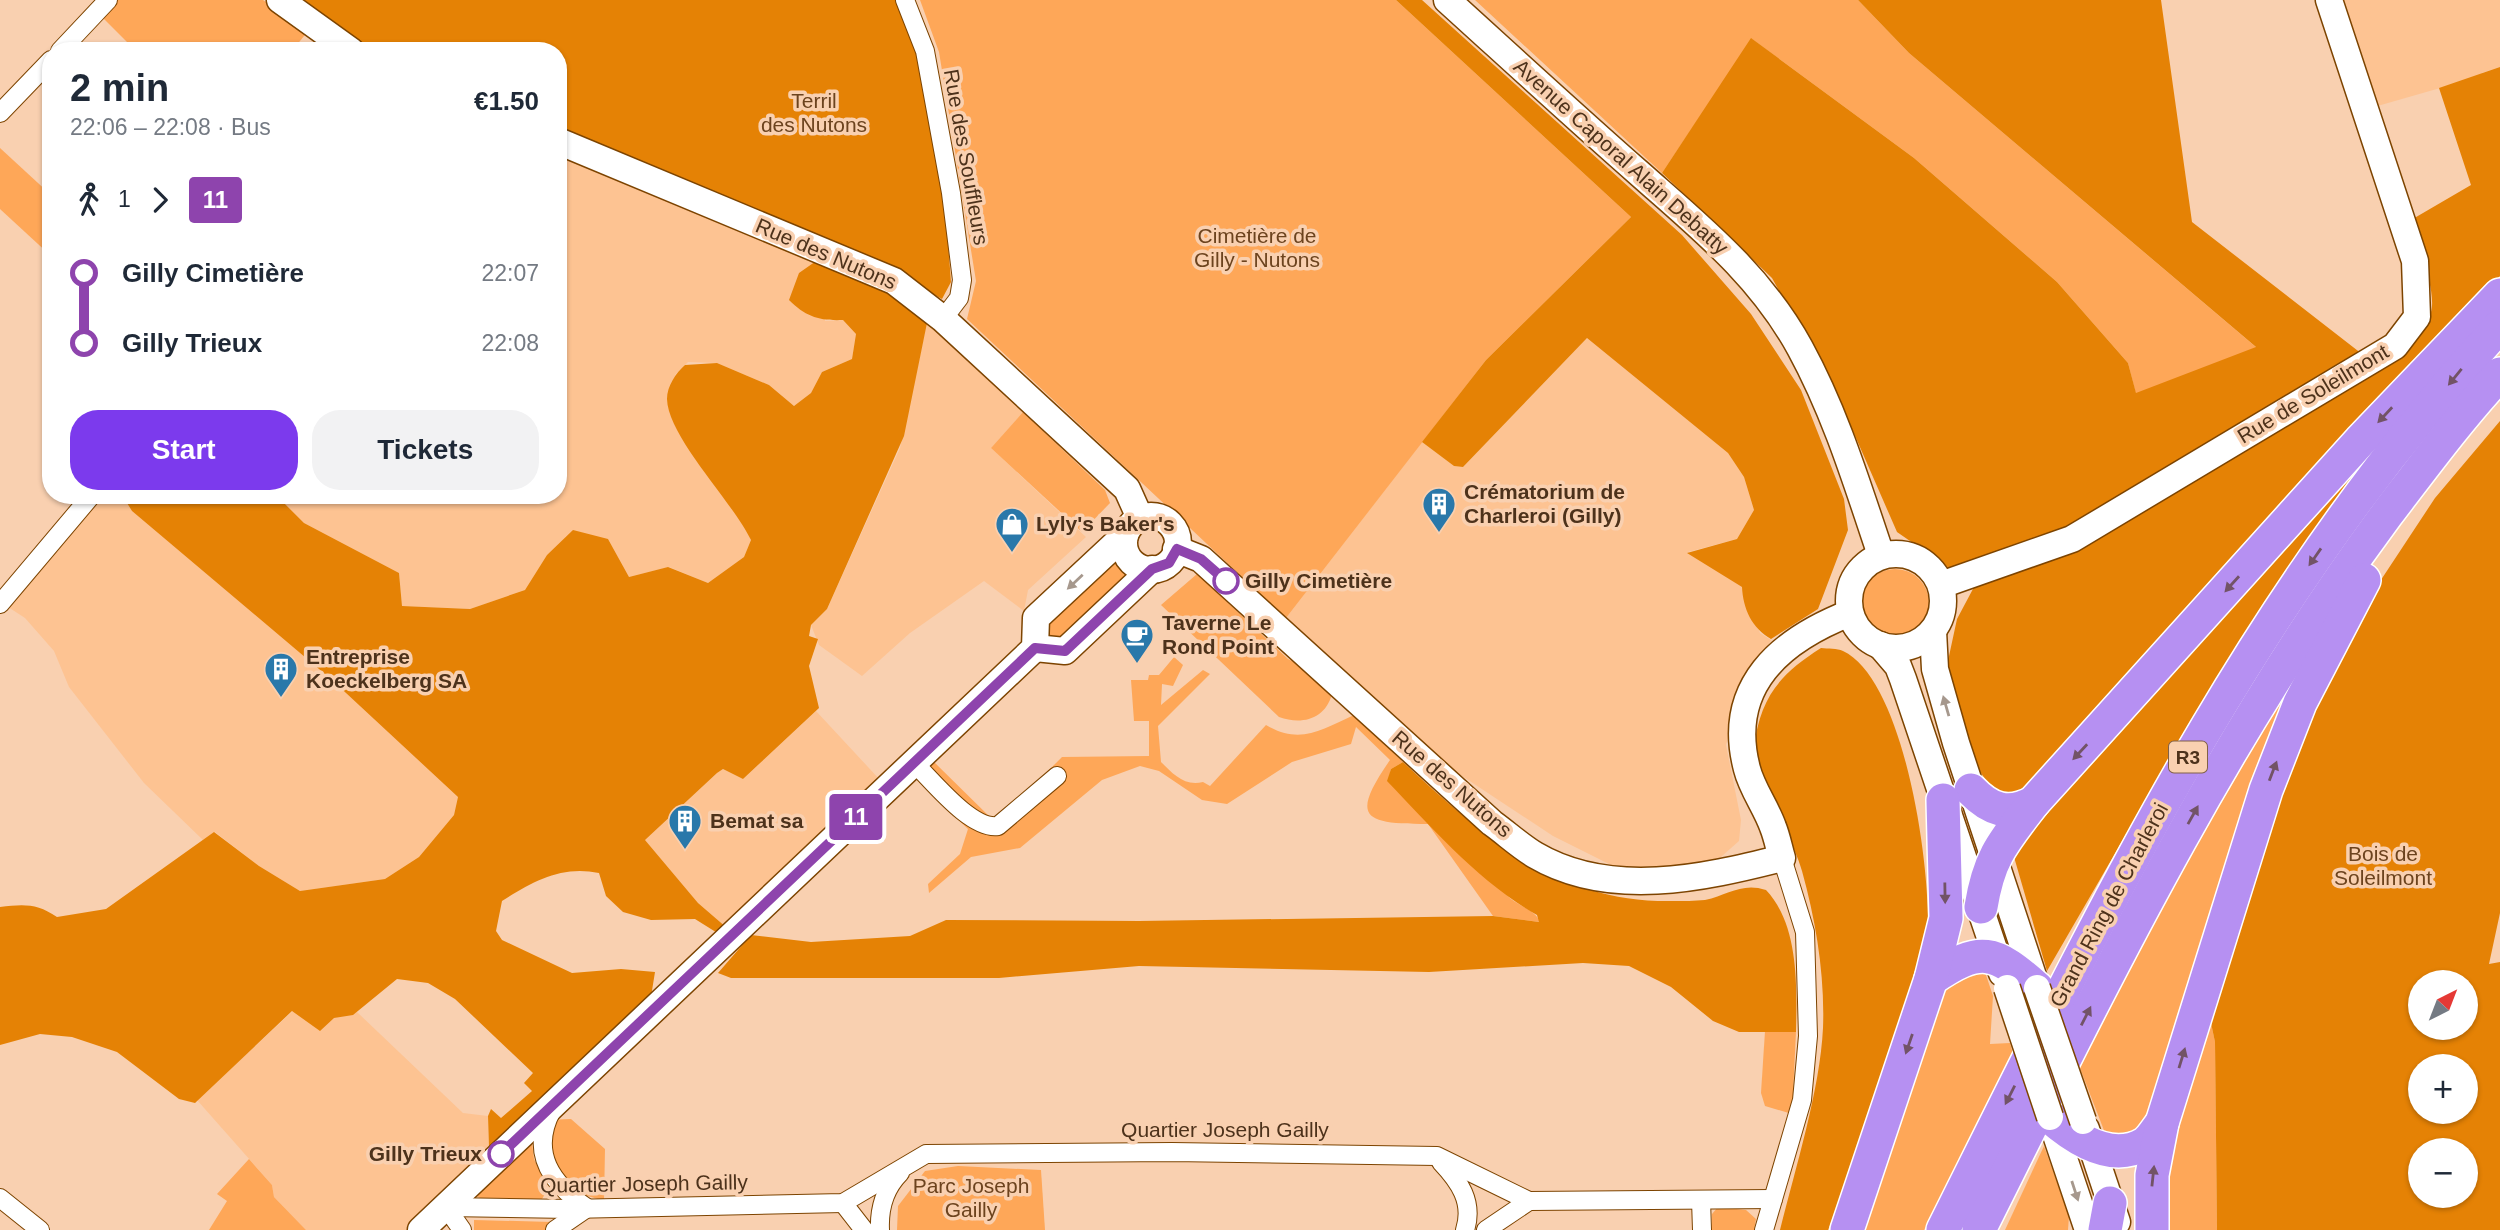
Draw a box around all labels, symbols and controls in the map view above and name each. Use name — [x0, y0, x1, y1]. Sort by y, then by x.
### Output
street label: Avenue Caporal Alain Debatty — [1510, 54, 1733, 259]
text: 2 min — [70, 67, 169, 109]
street label: Rue des Souffleurs — [940, 67, 993, 247]
text: €1.50 — [474, 86, 539, 116]
park label: Terril des Nutons — [761, 89, 867, 136]
text: 22:06 – 22:08 · Bus — [70, 114, 271, 140]
icon: walk — [70, 181, 108, 219]
icon: forward — [141, 181, 179, 219]
text: 1 — [118, 186, 131, 212]
text: 11 — [203, 186, 228, 213]
street label: Rue des Nutons — [752, 214, 900, 294]
park label: Cimetière de Gilly - Nutons — [1194, 224, 1320, 271]
text: Gilly Cimetière — [122, 258, 304, 288]
text: 22:07 — [481, 260, 539, 286]
text: Gilly Trieux — [122, 328, 262, 358]
text: 22:08 — [481, 330, 539, 356]
street label: Rue de Soleilmont — [2233, 339, 2392, 448]
one-way arrow — [2447, 368, 2462, 386]
one-way arrow — [2377, 406, 2393, 423]
button: Start — [70, 410, 298, 490]
button: Tickets — [312, 410, 539, 490]
place label: Crématorium de Charleroi (Gilly) — [1464, 480, 1625, 527]
building icon: Crématorium de Charleroi (Gilly) — [1420, 485, 1458, 534]
shop icon: Lyly's Baker's — [993, 505, 1031, 554]
place label: Lyly's Baker's — [1036, 512, 1175, 535]
one-way arrow — [2308, 548, 2322, 566]
marker: Gilly Cimetière — [1213, 568, 1239, 594]
place label: Gilly Cimetière — [1245, 569, 1392, 592]
one-way arrow — [1066, 574, 1084, 590]
one-way arrow — [2225, 575, 2241, 592]
place label: Taverne Le Rond Point — [1162, 611, 1274, 658]
cafe icon: Taverne Le Rond Point — [1118, 616, 1156, 665]
place label: Entreprise Koeckelberg SA — [306, 645, 467, 692]
building icon: Entreprise Koeckelberg SA — [262, 650, 300, 699]
one-way arrow — [1940, 695, 1950, 716]
street label: Rue des Nutons — [1388, 726, 1517, 842]
road number: R3 — [2169, 742, 2207, 772]
one-way arrow — [2072, 743, 2088, 760]
one-way arrow — [2268, 760, 2279, 781]
line badge: 11 — [824, 794, 888, 840]
street label: Grand Ring de Charleroi — [2045, 799, 2172, 1011]
building icon: Bemat sa — [666, 802, 704, 851]
text: 11 — [843, 803, 869, 830]
one-way arrow — [2187, 805, 2199, 825]
place label: Bemat sa — [710, 809, 804, 832]
park label: Bois de Soleilmont — [2334, 842, 2432, 889]
one-way arrow — [1939, 882, 1951, 904]
north arrow — [2408, 970, 2478, 1040]
map controls — [2408, 970, 2478, 1208]
one-way arrow — [2081, 1006, 2092, 1026]
one-way arrow — [1903, 1033, 1914, 1054]
one-way arrow — [2178, 1047, 2188, 1068]
button: + — [2408, 1054, 2478, 1124]
one-way arrow — [2005, 1085, 2016, 1105]
street label: Quartier Joseph Gailly — [1121, 1118, 1329, 1141]
button: − — [2408, 1138, 2478, 1208]
marker: Gilly Trieux — [488, 1141, 514, 1167]
place label: Gilly Trieux — [369, 1142, 482, 1165]
one-way arrow — [2148, 1165, 2159, 1187]
street label: Quartier Joseph Gailly — [540, 1170, 749, 1197]
park label: Parc Joseph Gailly — [913, 1174, 1029, 1221]
one-way arrow — [2070, 1181, 2081, 1202]

